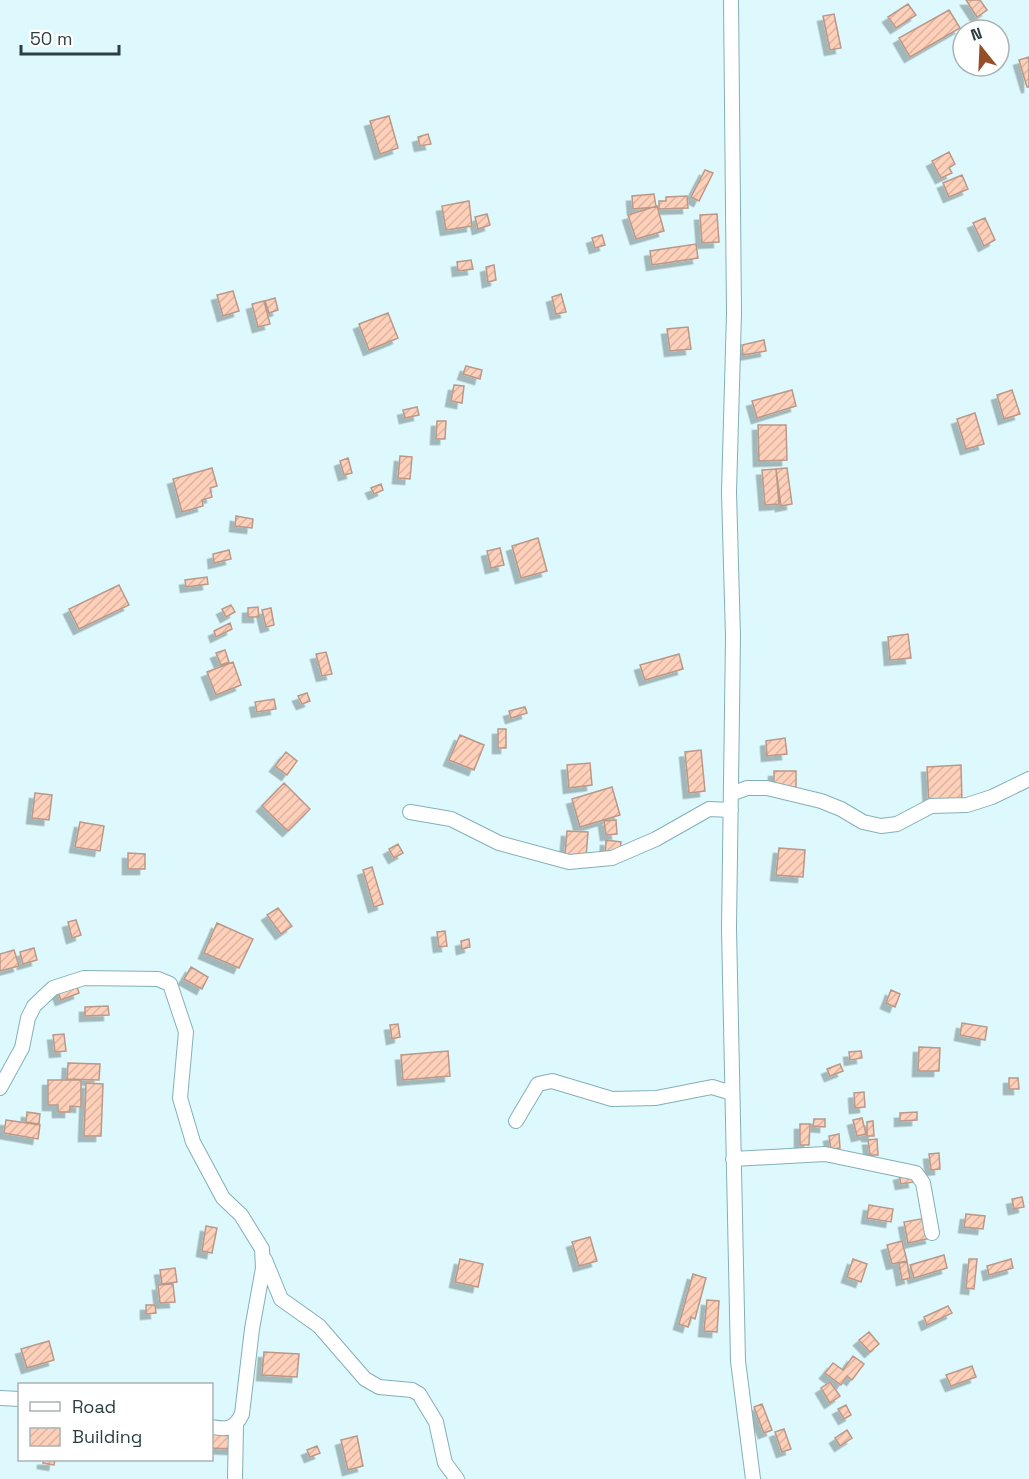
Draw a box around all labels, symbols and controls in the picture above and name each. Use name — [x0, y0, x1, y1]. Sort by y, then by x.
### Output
scale bar — [21, 18, 118, 56]
north arrow — [951, 18, 1011, 78]
text: N — [968, 23, 985, 46]
text: 50 m — [30, 27, 72, 50]
legend — [18, 1383, 213, 1461]
text: Road — [72, 1395, 116, 1418]
text: Building — [72, 1425, 142, 1448]

